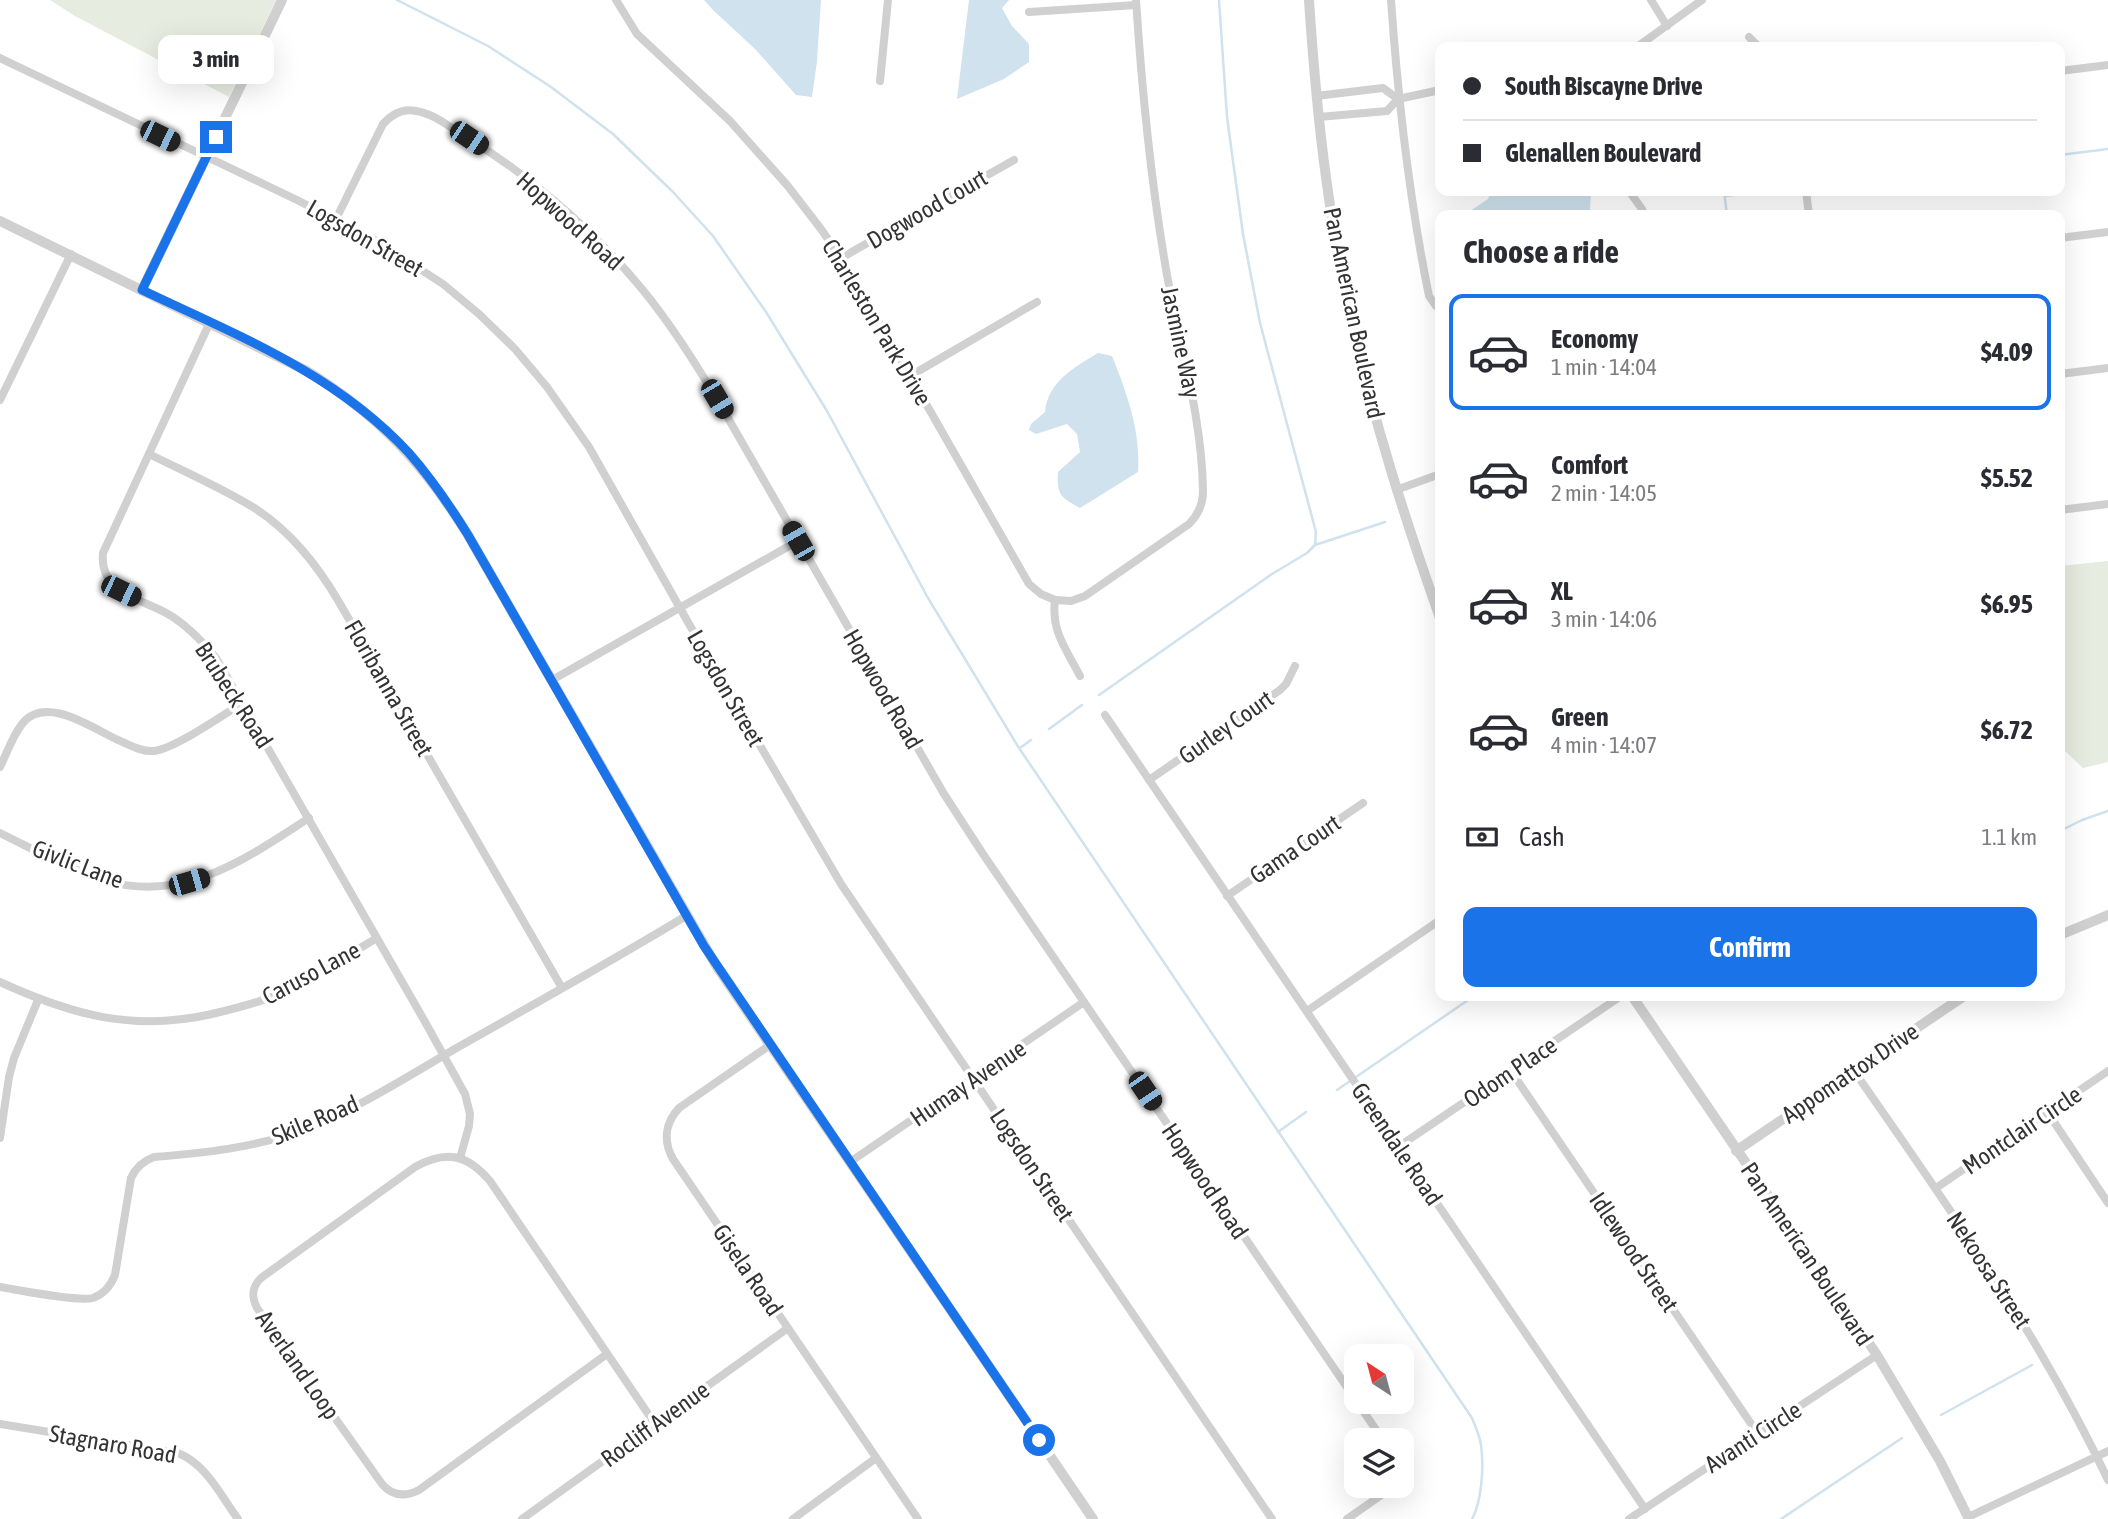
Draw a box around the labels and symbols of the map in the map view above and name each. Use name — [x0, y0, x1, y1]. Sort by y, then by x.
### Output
callout: 3 min — [158, 36, 274, 85]
car — [137, 117, 184, 155]
car — [446, 118, 493, 158]
route end — [200, 121, 232, 153]
street label: Dogwood Court — [862, 164, 992, 254]
street label: Hopwood Road — [511, 166, 629, 276]
street label: Logsdon Street — [302, 194, 428, 282]
street label: Pan American Boulevard — [1318, 205, 1390, 421]
street label: Charleston Park Drive — [817, 234, 937, 410]
street label: Jasmine Way — [1156, 284, 1206, 401]
car — [698, 376, 737, 422]
car — [779, 518, 818, 564]
car — [98, 572, 145, 610]
street label: Floribanna Street — [339, 615, 439, 761]
street label: Hopwood Road — [838, 624, 928, 754]
street label: Logsdon Street — [682, 625, 770, 751]
street label: Brubeck Road — [190, 637, 278, 753]
street label: Gurley Court — [1174, 685, 1278, 769]
street label: Gama Court — [1245, 809, 1345, 889]
street label: Givlic Lane — [29, 834, 127, 894]
car — [166, 866, 213, 898]
street label: Caruso Lane — [258, 936, 364, 1010]
street label: Appomattox Drive — [1777, 1018, 1923, 1128]
street label: Odom Place — [1458, 1031, 1562, 1113]
street label: Humay Avenue — [905, 1034, 1031, 1132]
car — [1125, 1068, 1166, 1114]
street label: Greendale Road — [1346, 1078, 1448, 1210]
street label: Montclair Circle — [1958, 1080, 2086, 1180]
street label: Skile Road — [268, 1090, 362, 1150]
street label: Logsdon Street — [985, 1104, 1079, 1226]
street label: Hopwood Road — [1156, 1118, 1254, 1244]
street label: Pan American Boulevard — [1736, 1157, 1878, 1351]
street label: Idlewood Street — [1584, 1187, 1684, 1317]
street label: Nekoosa Street — [1941, 1207, 2037, 1333]
street label: Gisela Road — [708, 1219, 788, 1321]
street label: Averland Loop — [251, 1305, 345, 1425]
north arrow — [1344, 1344, 1414, 1414]
street label: Rocliff Avenue — [596, 1376, 714, 1472]
street label: Avanti Circle — [1700, 1396, 1806, 1478]
street label: Stagnaro Road — [47, 1420, 179, 1468]
route start — [1023, 1424, 1055, 1456]

